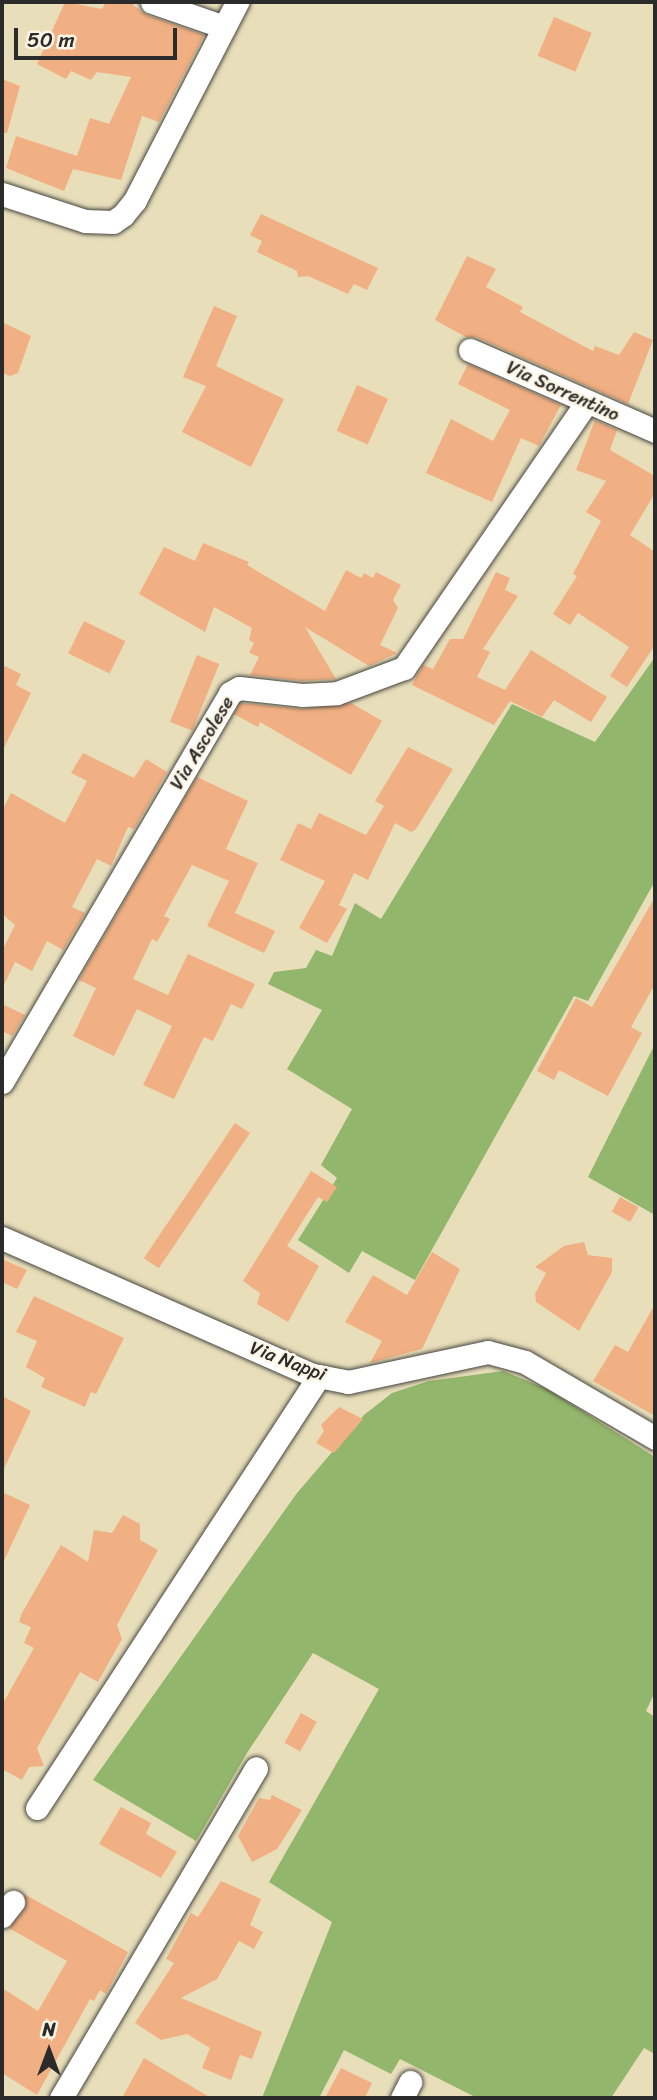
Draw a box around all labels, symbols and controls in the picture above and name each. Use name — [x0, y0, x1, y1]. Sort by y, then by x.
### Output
scale bar — [18, 14, 180, 58]
text: 50 m — [27, 21, 75, 59]
street label: Via Sorrentino — [503, 356, 623, 426]
street label: Via Ascolese — [165, 692, 239, 794]
street label: Via Nappi — [247, 1336, 329, 1386]
text: N — [42, 2013, 56, 2046]
north arrow — [14, 2016, 84, 2086]

